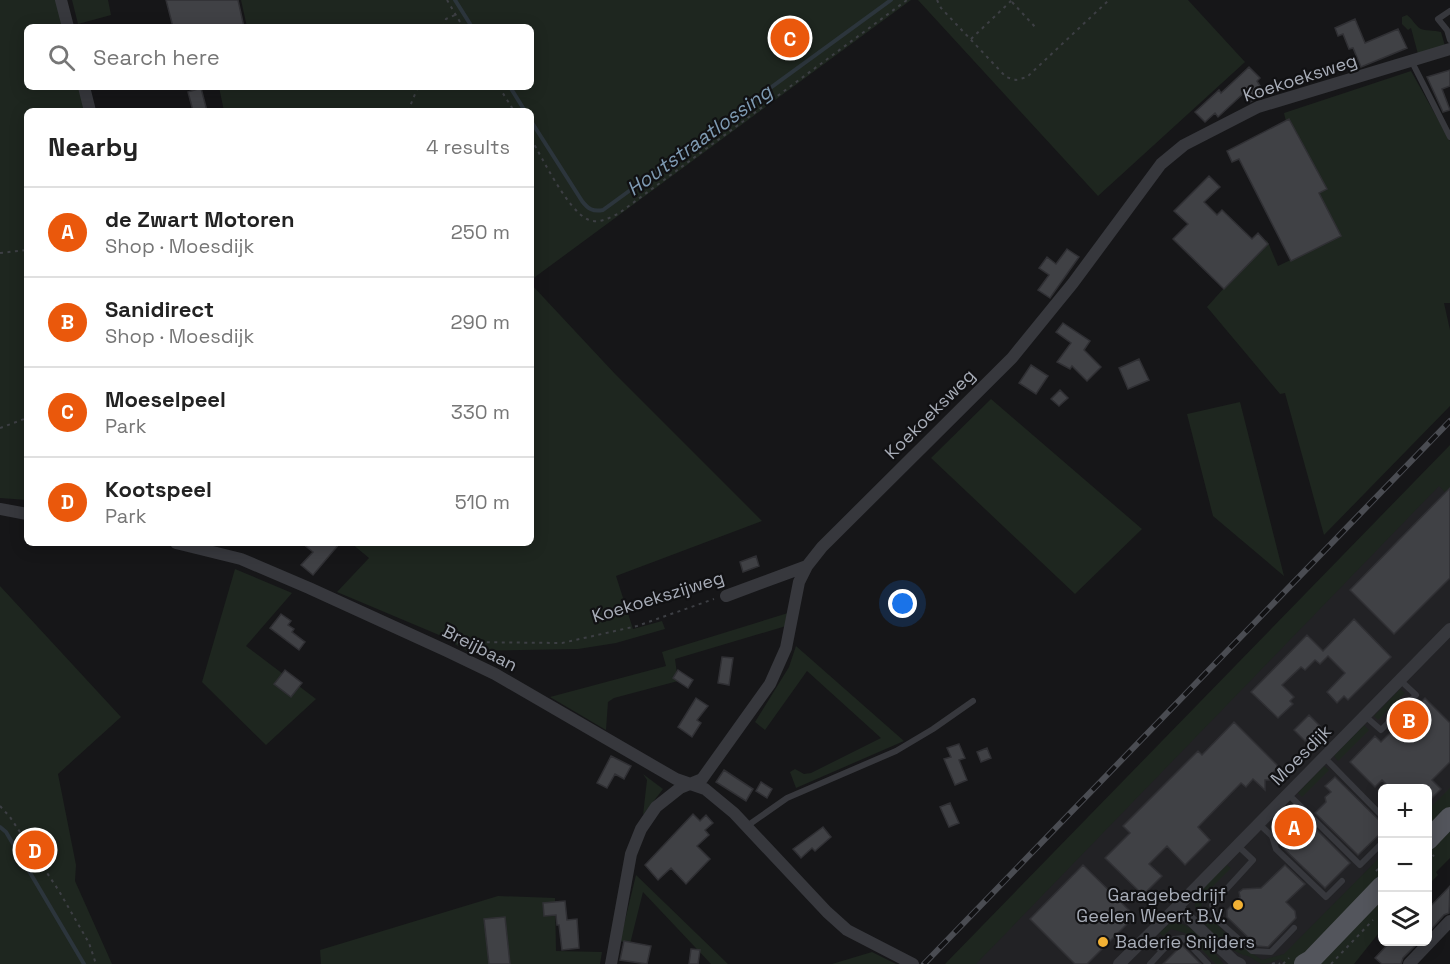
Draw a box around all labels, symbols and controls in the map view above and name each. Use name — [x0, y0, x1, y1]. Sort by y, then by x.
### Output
pin: C — [770, 15, 810, 60]
search box — [24, 24, 534, 90]
icon: search — [45, 41, 78, 74]
text: Search here — [93, 43, 220, 71]
street label: Koekoeksweg — [1240, 48, 1360, 107]
water label: Houtstraatlossing — [621, 78, 778, 202]
text: Nearby — [48, 130, 138, 164]
text: 4 results — [426, 134, 510, 160]
text: de Zwart Motoren — [105, 205, 294, 233]
text: A — [61, 219, 74, 245]
text: 250 m — [451, 219, 510, 245]
text: Shop · Moesdijk — [105, 233, 254, 259]
text: Sanidirect — [105, 295, 214, 323]
text: B — [61, 309, 74, 335]
text: 290 m — [451, 309, 510, 335]
text: Shop · Moesdijk — [105, 323, 254, 349]
street label: Koekoeksweg — [880, 364, 980, 464]
text: Moeselpeel — [105, 385, 226, 413]
text: C — [61, 399, 74, 425]
text: 330 m — [451, 399, 510, 425]
text: Park — [105, 413, 147, 439]
text: Kootspeel — [105, 475, 212, 503]
text: D — [61, 489, 74, 515]
text: 510 m — [455, 489, 510, 515]
text: Park — [105, 503, 147, 529]
street label: Koekoekszijweg — [589, 565, 727, 628]
your location — [888, 589, 917, 618]
street label: Breijbaan — [439, 619, 522, 676]
pin: B — [1390, 698, 1428, 742]
street label: Moesdijk — [1265, 719, 1336, 790]
map controls — [1378, 784, 1432, 946]
button: + — [1378, 784, 1432, 838]
pin: A — [1274, 804, 1314, 850]
pin: D — [15, 828, 54, 872]
button: − — [1378, 838, 1432, 892]
place label: Garagebedrijf Geelen Weert B.V. — [1076, 883, 1226, 927]
button: layers — [1378, 892, 1432, 946]
marker: Garagebedrijf Geelen Weert B.V. — [1231, 898, 1245, 912]
place label: Baderie Snijders — [1115, 930, 1255, 953]
marker: Baderie Snijders — [1096, 935, 1110, 949]

